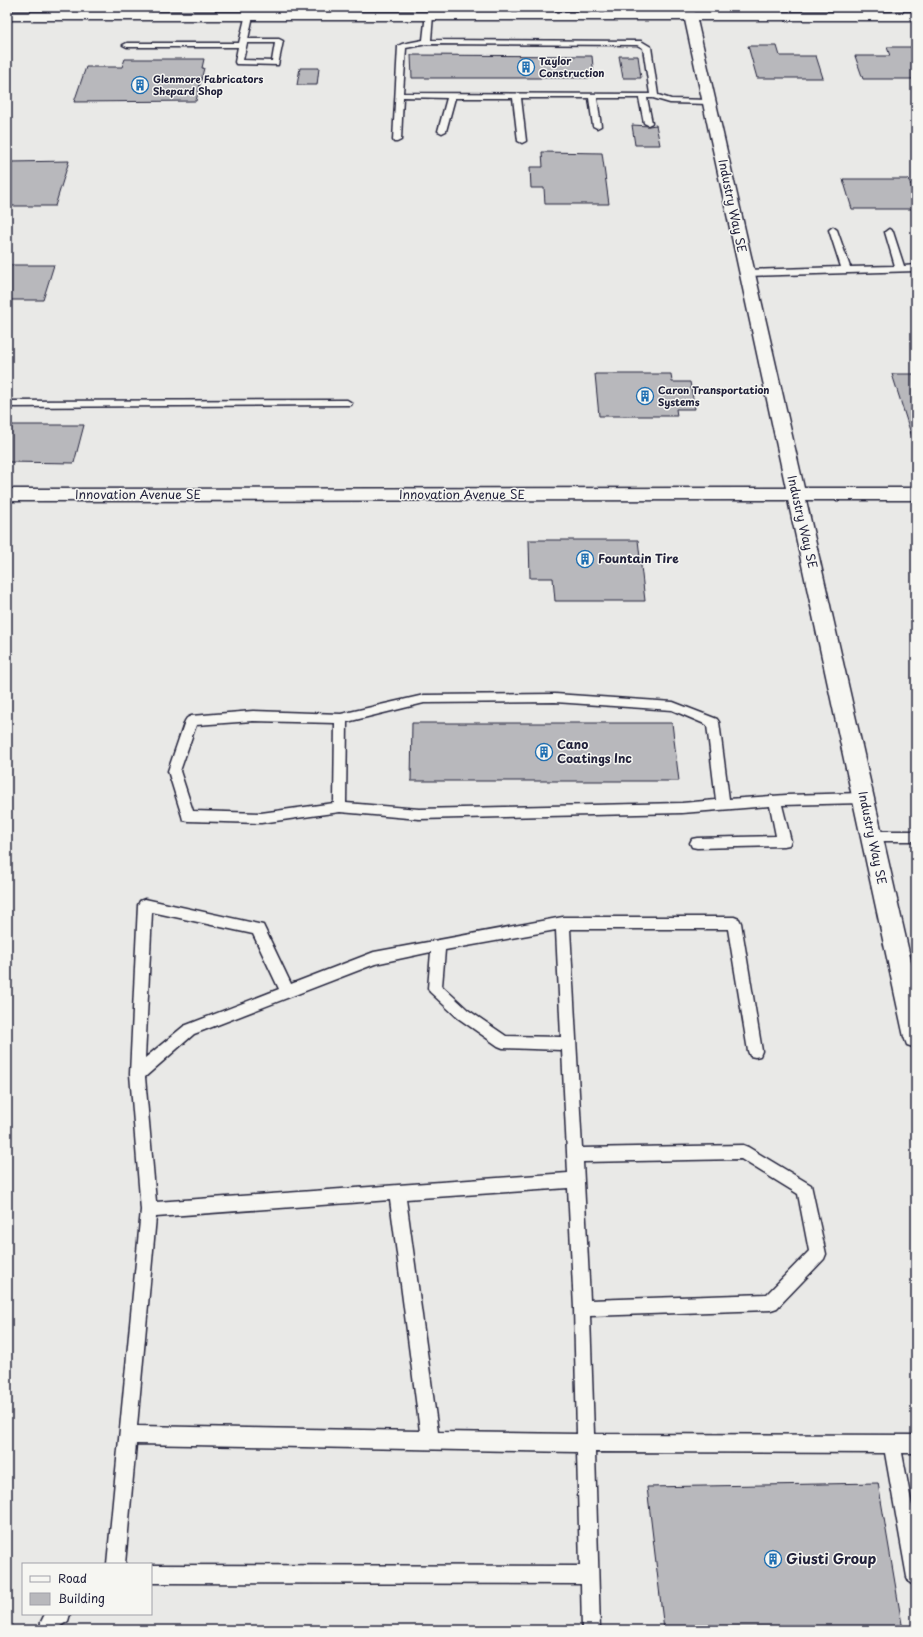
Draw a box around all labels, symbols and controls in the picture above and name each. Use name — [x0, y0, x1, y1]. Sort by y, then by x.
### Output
place label: Taylor Construction — [539, 53, 604, 80]
building icon: Taylor Construction — [516, 57, 536, 77]
place label: Glenmore Fabricators Shepard Shop — [153, 71, 263, 98]
building icon: Glenmore Fabricators Shepard Shop — [130, 75, 150, 95]
street label: Industry Way SE — [714, 157, 752, 254]
place label: Caron Transportation Systems — [658, 382, 770, 410]
building icon: Caron Transportation Systems — [635, 386, 655, 406]
street label: Industry Way SE — [783, 473, 822, 570]
street label: Innovation Avenue SE — [75, 485, 201, 503]
street label: Innovation Avenue SE — [399, 485, 525, 503]
building icon: Fountain Tire — [575, 549, 595, 569]
place label: Fountain Tire — [598, 549, 679, 567]
place label: Cano Coatings Inc — [557, 735, 632, 767]
building icon: Cano Coatings Inc — [534, 742, 554, 762]
street label: Industry Way SE — [854, 789, 892, 886]
place label: Giusti Group — [786, 1548, 877, 1569]
building icon: Giusti Group — [763, 1549, 783, 1569]
legend — [22, 1563, 152, 1615]
text: Road — [58, 1569, 87, 1587]
text: Building — [58, 1589, 105, 1607]

